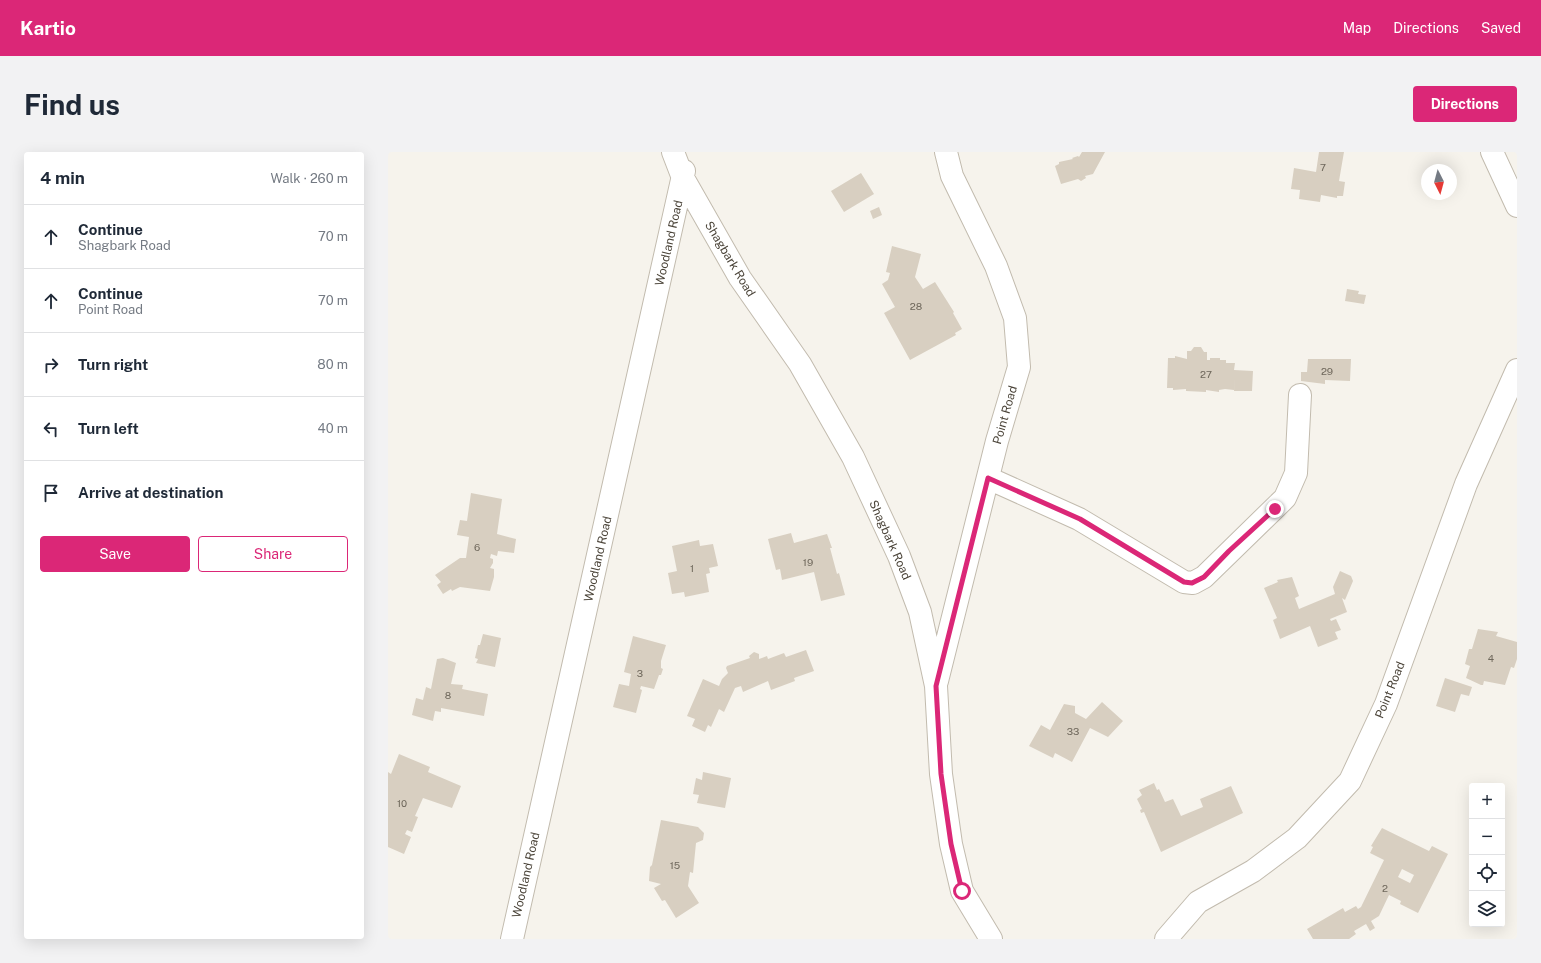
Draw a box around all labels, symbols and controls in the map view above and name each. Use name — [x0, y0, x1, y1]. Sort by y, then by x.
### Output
text: Kartio — [20, 17, 76, 39]
text: Map — [1343, 20, 1371, 36]
text: Directions — [1393, 20, 1459, 36]
text: Saved — [1481, 20, 1521, 36]
button: Directions — [1413, 86, 1517, 122]
text: Find us — [24, 88, 120, 121]
house number: 7 — [1320, 161, 1326, 173]
north arrow — [1421, 164, 1457, 200]
text: 4 min — [40, 168, 85, 188]
text: Walk · 260 m — [270, 171, 348, 186]
street label: Woodland Road — [652, 199, 686, 287]
street label: Shagbark Road — [702, 219, 758, 299]
text: Continue — [78, 221, 143, 238]
icon: ahead — [40, 226, 62, 248]
text: 70 m — [318, 229, 348, 244]
text: Shagbark Road — [78, 238, 171, 253]
text: Continue — [78, 285, 143, 302]
icon: ahead — [40, 290, 62, 312]
text: 70 m — [318, 293, 348, 308]
house number: 28 — [910, 300, 922, 312]
text: Point Road — [78, 302, 143, 317]
icon: right — [40, 354, 62, 376]
text: Turn right — [78, 356, 148, 373]
text: 80 m — [317, 357, 348, 372]
house number: 29 — [1321, 365, 1333, 377]
house number: 27 — [1200, 368, 1212, 380]
street label: Point Road — [990, 384, 1020, 446]
icon: left — [40, 418, 62, 440]
text: Turn left — [78, 420, 139, 437]
text: 40 m — [317, 421, 348, 436]
icon: arrive — [40, 482, 62, 504]
text: Arrive at destination — [78, 484, 223, 501]
street label: Shagbark Road — [866, 498, 914, 582]
route end — [1266, 500, 1284, 518]
street label: Woodland Road — [581, 515, 615, 603]
button: Save — [40, 536, 190, 572]
button: Share — [198, 536, 348, 572]
house number: 6 — [474, 541, 480, 553]
house number: 19 — [803, 556, 813, 568]
house number: 1 — [690, 562, 694, 574]
house number: 4 — [1488, 652, 1494, 664]
street label: Point Road — [1372, 660, 1408, 720]
house number: 3 — [637, 667, 643, 679]
house number: 8 — [445, 689, 451, 701]
house number: 33 — [1067, 725, 1079, 737]
map controls — [1469, 783, 1505, 927]
button: + — [1469, 783, 1505, 819]
house number: 10 — [397, 797, 407, 809]
button: − — [1469, 819, 1505, 855]
street label: Woodland Road — [509, 831, 543, 919]
button: locate — [1469, 855, 1505, 891]
house number: 15 — [670, 859, 680, 871]
route start — [953, 882, 971, 900]
house number: 2 — [1382, 882, 1388, 894]
button: layers — [1469, 891, 1505, 927]

